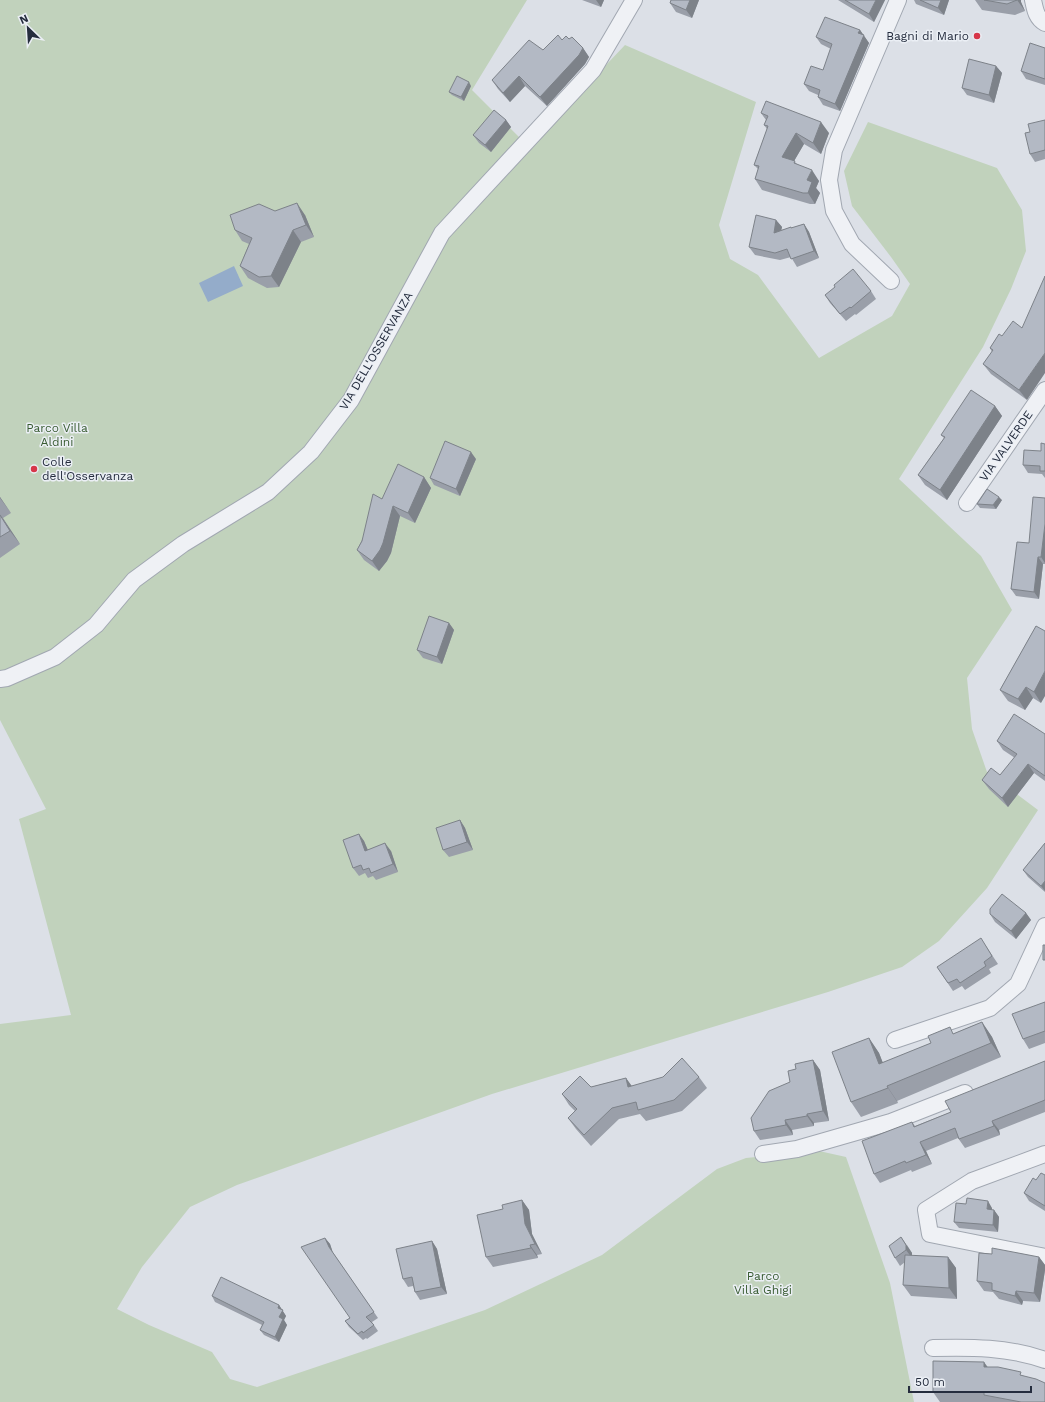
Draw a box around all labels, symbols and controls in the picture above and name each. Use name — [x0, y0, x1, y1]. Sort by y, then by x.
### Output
north arrow — [8, 8, 48, 48]
text: N — [18, 12, 30, 27]
place label: Bagni di Mario — [886, 29, 969, 43]
marker: Bagni di Mario — [972, 31, 982, 41]
street label: VIA DELL'OSSERVANZA — [336, 289, 416, 413]
street label: VIA VALVERDE — [976, 408, 1036, 484]
park label: Parco Villa Aldini — [26, 421, 88, 449]
place label: Colle dell'Osservanza — [42, 455, 133, 483]
marker: Colle dell'Osservanza — [29, 464, 39, 474]
park label: Parco Villa Ghigi — [734, 1269, 792, 1297]
scale bar — [909, 1368, 1031, 1394]
text: 50 m — [915, 1375, 945, 1389]

